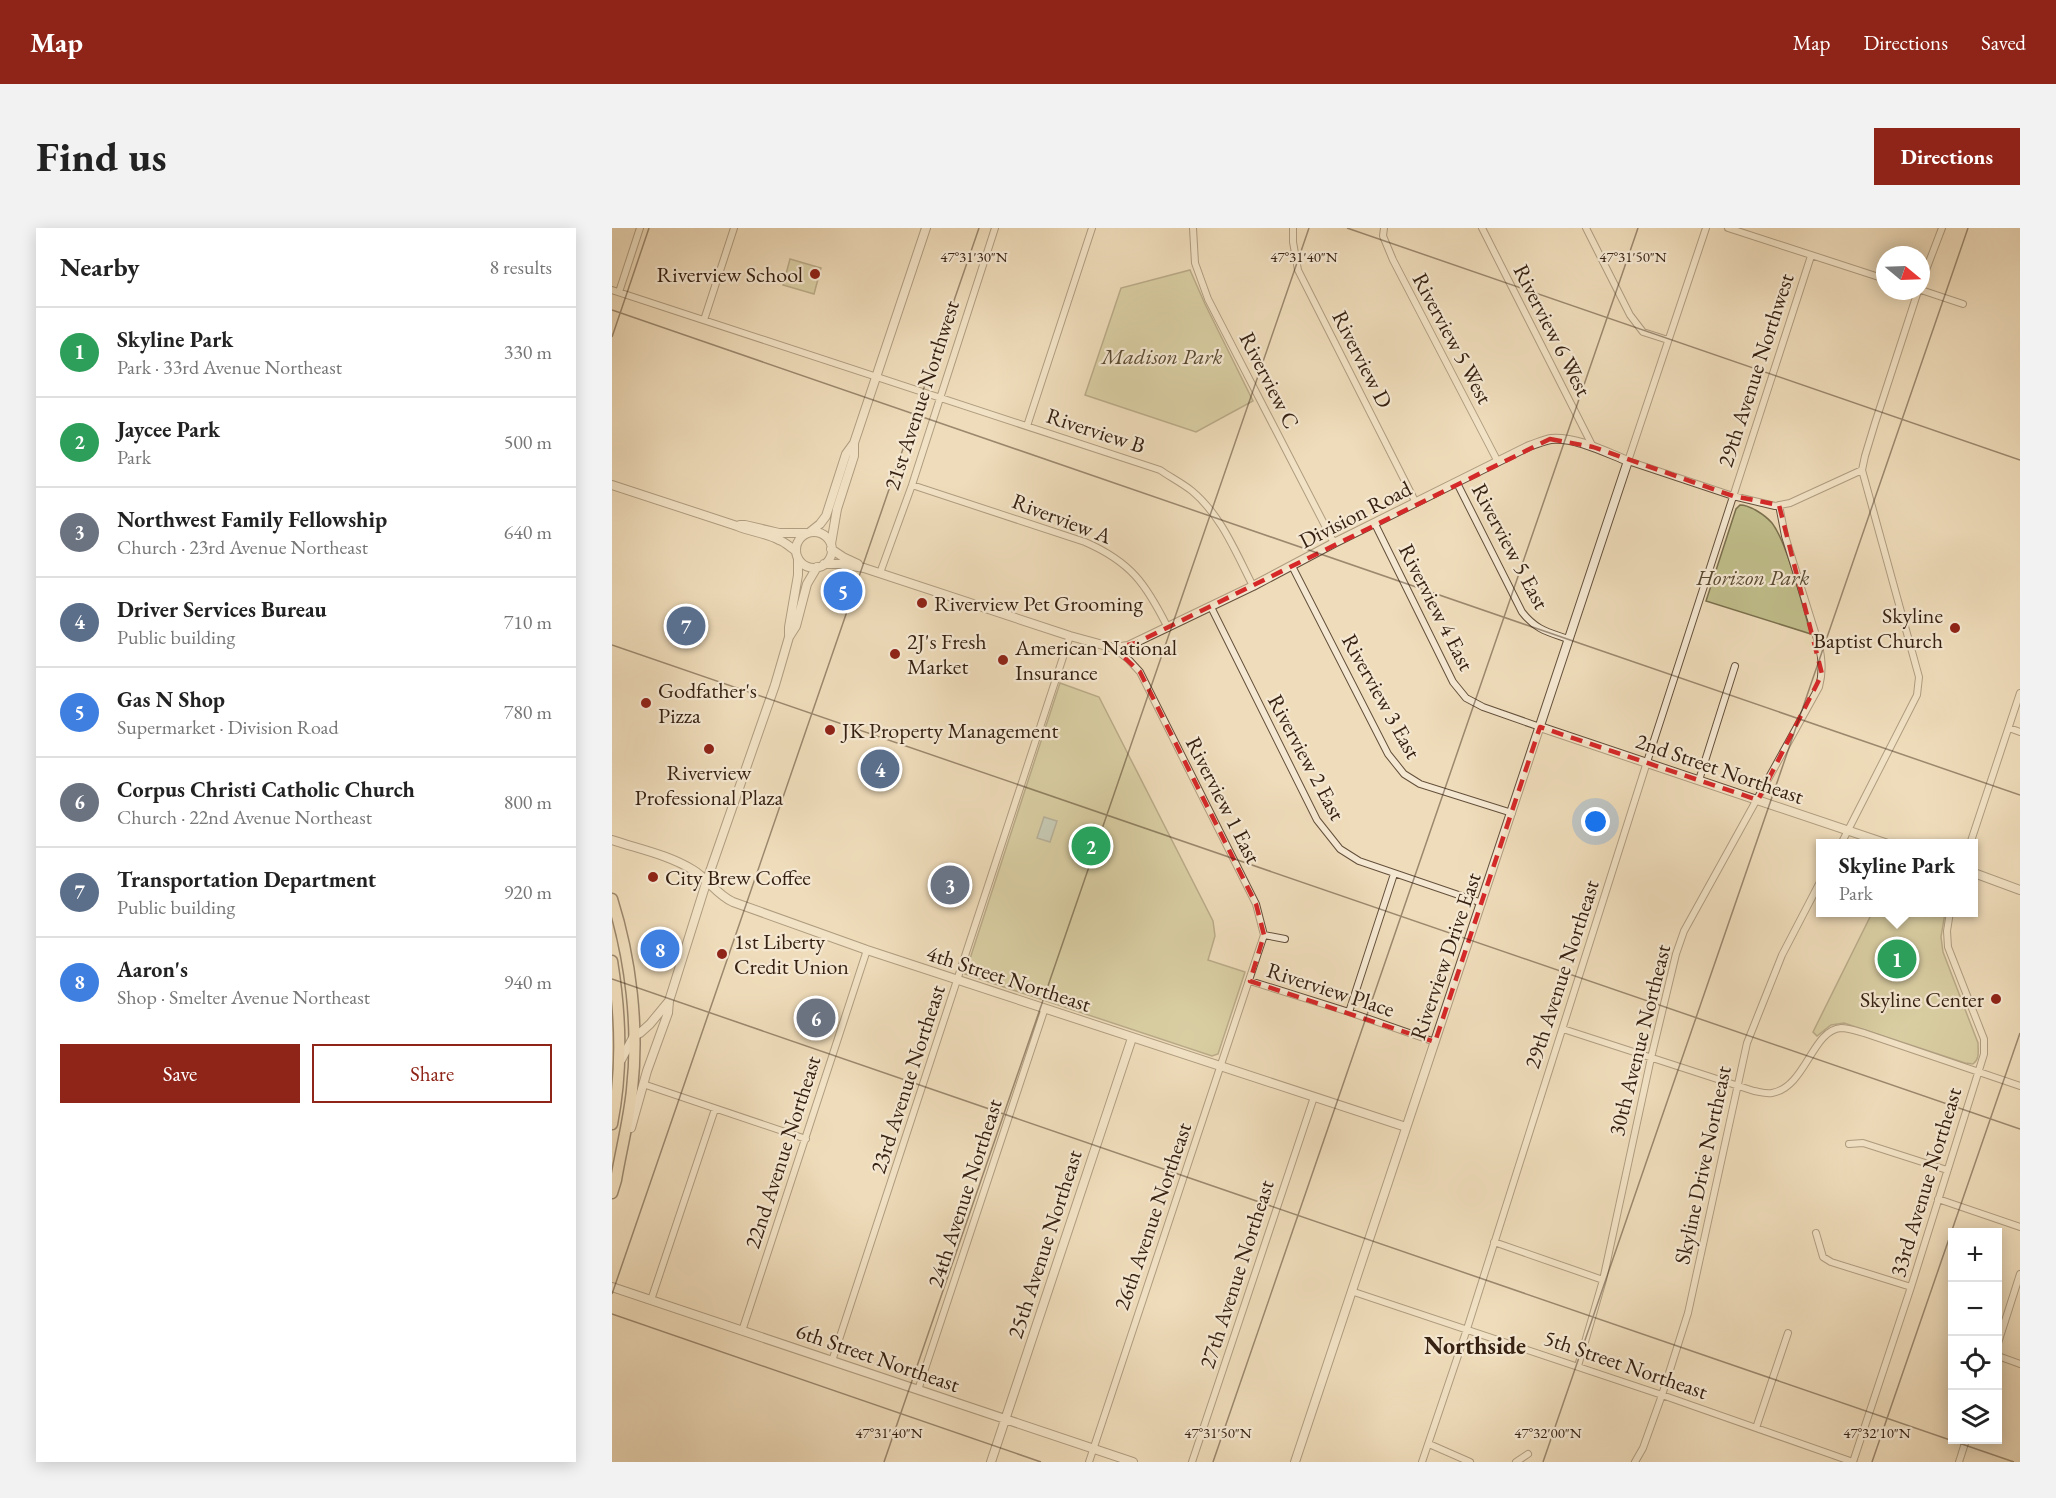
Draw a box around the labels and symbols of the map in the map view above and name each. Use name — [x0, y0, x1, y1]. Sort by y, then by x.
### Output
north arrow — [1876, 246, 1930, 300]
text: 47°31'30"N — [940, 247, 1008, 266]
text: 47°31'40"N — [1270, 247, 1338, 266]
text: 47°31'50"N — [1599, 247, 1667, 266]
street label: Riverview 6 West — [1507, 259, 1598, 401]
place label: Riverview School — [657, 260, 803, 289]
marker: Riverview School — [808, 267, 822, 281]
street label: Riverview 5 West — [1406, 268, 1499, 409]
street label: 29th Avenue Northwest — [1711, 270, 1800, 471]
street label: 21st Avenue Northwest — [877, 297, 966, 494]
street label: Riverview D — [1326, 306, 1399, 413]
street label: Riverview C — [1233, 327, 1306, 433]
park label: Madison Park — [1099, 342, 1223, 371]
street label: Riverview B — [1043, 401, 1149, 460]
street label: Division Road — [1294, 473, 1417, 555]
street label: Riverview 5 East — [1465, 478, 1556, 614]
street label: Riverview A — [1008, 486, 1116, 551]
street label: Riverview 4 East — [1392, 539, 1481, 676]
park label: Horizon Park — [1696, 563, 1809, 592]
pin: 5 — [824, 568, 862, 614]
place label: Riverview Pet Grooming — [934, 589, 1143, 618]
marker: Riverview Pet Grooming — [915, 596, 929, 610]
place label: Skyline Baptist Church — [1813, 601, 1943, 655]
pin: 7 — [666, 604, 706, 648]
marker: Skyline Baptist Church — [1948, 621, 1962, 635]
place label: 2J's Fresh Market — [907, 627, 987, 681]
street label: Riverview 3 East — [1335, 629, 1428, 764]
place label: American National Insurance — [1014, 633, 1177, 687]
marker: 2J's Fresh Market — [888, 647, 902, 661]
marker: American National Insurance — [996, 653, 1010, 667]
place label: Godfather's Pizza — [658, 676, 757, 730]
street label: Riverview 2 East — [1261, 689, 1352, 825]
marker: Godfather's Pizza — [639, 696, 653, 710]
place label: JK Property Management — [840, 716, 1059, 745]
marker: JK Property Management — [823, 723, 837, 737]
street label: 2nd Street Northeast — [1632, 726, 1808, 811]
street label: Riverview 1 East — [1179, 732, 1268, 869]
marker: Riverview Professional Plaza — [702, 742, 716, 756]
pin: 4 — [860, 746, 900, 792]
place label: Riverview Professional Plaza — [635, 758, 784, 812]
your location — [1581, 807, 1610, 836]
pin: 2 — [1072, 824, 1110, 868]
pin: 3 — [930, 862, 970, 908]
place label: City Brew Coffee — [665, 863, 811, 892]
street label: Riverview Drive East — [1403, 869, 1488, 1044]
marker: City Brew Coffee — [646, 870, 660, 884]
street label: 29th Avenue Northeast — [1517, 876, 1606, 1072]
pin: 8 — [640, 926, 680, 972]
place label: 1st Liberty Credit Union — [734, 927, 849, 981]
pin: 1 — [1878, 936, 1916, 982]
street label: 4th Street Northeast — [923, 938, 1095, 1019]
street label: 30th Avenue Northeast — [1602, 941, 1677, 1139]
marker: 1st Liberty Credit Union — [715, 947, 729, 961]
street label: Riverview Place — [1263, 955, 1399, 1024]
street label: 23rd Avenue Northeast — [863, 981, 952, 1177]
place label: Skyline Center — [1860, 985, 1985, 1014]
marker: Skyline Center — [1989, 992, 2003, 1006]
pin: 6 — [796, 996, 836, 1040]
street label: 22nd Avenue Northeast — [738, 1052, 827, 1252]
street label: Skyline Drive Northeast — [1667, 1063, 1738, 1267]
street label: 33rd Avenue Northeast — [1883, 1084, 1968, 1280]
street label: 24th Avenue Northeast — [920, 1095, 1009, 1291]
street label: 26th Avenue Northeast — [1107, 1118, 1198, 1314]
street label: 25th Avenue Northeast — [1000, 1146, 1089, 1342]
street label: 27th Avenue Northeast — [1192, 1176, 1281, 1372]
street label: 6th Street Northeast — [792, 1316, 964, 1399]
street label: 5th Street Northeast — [1540, 1323, 1712, 1406]
district label: Northside — [1424, 1330, 1526, 1361]
text: 47°31'40"N — [855, 1423, 923, 1442]
text: 47°31'50"N — [1184, 1423, 1252, 1442]
text: 47°32'00"N — [1514, 1423, 1582, 1442]
text: 47°32'10"N — [1843, 1423, 1911, 1442]

